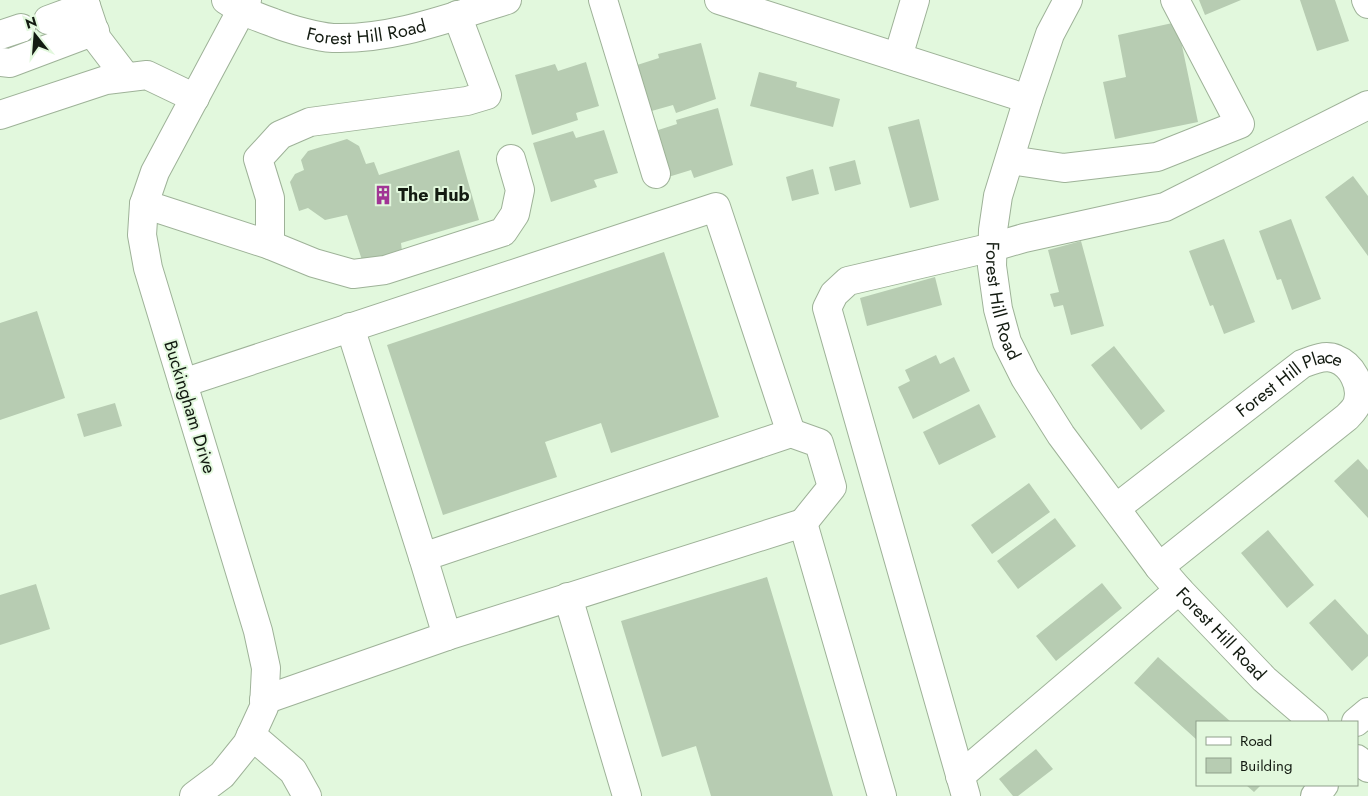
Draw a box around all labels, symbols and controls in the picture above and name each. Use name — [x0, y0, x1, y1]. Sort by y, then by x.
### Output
north arrow — [10, 10, 60, 60]
text: N — [23, 11, 39, 34]
street label: Forest Hill Road — [304, 12, 429, 51]
place label: The Hub — [398, 182, 470, 208]
building icon: The Hub — [372, 184, 394, 206]
street label: Forest Hill Road — [979, 241, 1027, 365]
street label: Buckingham Drive — [157, 337, 223, 477]
street label: Forest Hill Place — [1230, 344, 1347, 423]
street label: Forest Hill Road — [1170, 581, 1272, 687]
legend — [1196, 721, 1358, 786]
text: Road — [1240, 730, 1272, 752]
text: Building — [1240, 755, 1292, 777]

